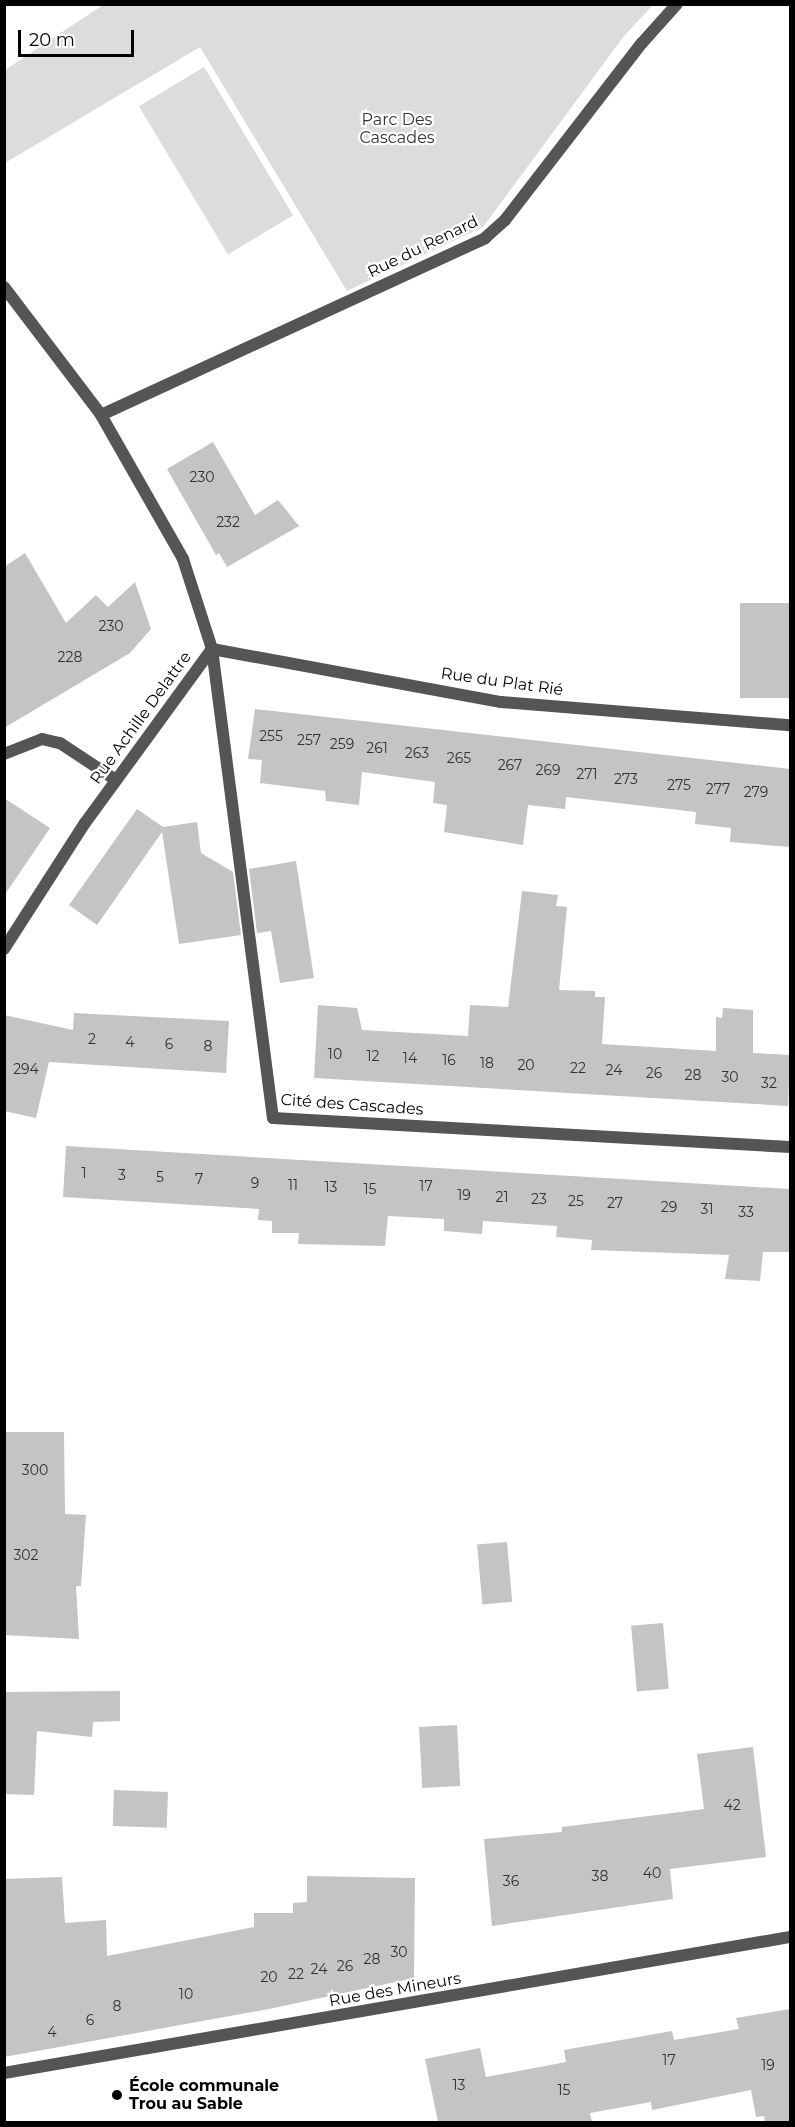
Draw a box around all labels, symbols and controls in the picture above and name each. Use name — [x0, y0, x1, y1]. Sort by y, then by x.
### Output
scale bar — [21, 18, 136, 56]
text: 20 m — [29, 29, 75, 51]
park label: Parc Des Cascades — [359, 110, 435, 148]
street label: Rue du Renard — [365, 212, 481, 282]
house number: 230 — [189, 469, 215, 485]
house number: 232 — [216, 514, 240, 530]
house number: 230 — [98, 618, 124, 634]
street label: Rue Achille Delattre — [86, 648, 196, 788]
house number: 228 — [58, 649, 82, 665]
street label: Rue du Plat Rié — [440, 664, 564, 700]
house number: 255 — [259, 728, 283, 744]
house number: 257 — [297, 732, 321, 748]
house number: 259 — [330, 736, 354, 752]
house number: 261 — [366, 740, 388, 756]
house number: 263 — [405, 745, 429, 761]
house number: 265 — [447, 750, 471, 766]
house number: 267 — [498, 757, 522, 773]
house number: 269 — [536, 762, 560, 778]
house number: 271 — [576, 766, 598, 782]
house number: 273 — [614, 771, 638, 787]
house number: 275 — [667, 777, 691, 793]
house number: 277 — [706, 781, 730, 797]
house number: 279 — [744, 784, 768, 800]
house number: 2 — [88, 1031, 96, 1047]
house number: 4 — [125, 1034, 135, 1050]
house number: 6 — [165, 1036, 173, 1052]
house number: 8 — [204, 1038, 212, 1054]
house number: 10 — [328, 1046, 342, 1062]
house number: 12 — [366, 1048, 380, 1064]
house number: 14 — [403, 1050, 417, 1066]
house number: 16 — [442, 1052, 456, 1068]
house number: 18 — [480, 1055, 494, 1071]
house number: 20 — [517, 1057, 535, 1073]
house number: 22 — [570, 1060, 586, 1076]
house number: 294 — [13, 1061, 39, 1077]
house number: 24 — [606, 1062, 622, 1078]
house number: 26 — [646, 1065, 662, 1081]
house number: 28 — [685, 1067, 701, 1083]
house number: 30 — [721, 1069, 739, 1085]
house number: 32 — [761, 1075, 777, 1091]
street label: Cité des Cascades — [280, 1090, 424, 1120]
house number: 1 — [81, 1165, 87, 1181]
house number: 3 — [118, 1167, 126, 1183]
house number: 5 — [156, 1169, 164, 1185]
house number: 7 — [195, 1171, 203, 1187]
house number: 9 — [251, 1175, 259, 1191]
house number: 11 — [288, 1177, 298, 1193]
house number: 17 — [419, 1178, 433, 1194]
house number: 13 — [325, 1179, 337, 1195]
house number: 15 — [364, 1181, 376, 1197]
house number: 19 — [457, 1187, 471, 1203]
house number: 21 — [495, 1189, 509, 1205]
house number: 23 — [531, 1191, 547, 1207]
house number: 25 — [568, 1193, 584, 1209]
house number: 27 — [607, 1195, 623, 1211]
house number: 29 — [661, 1199, 677, 1215]
house number: 31 — [701, 1201, 713, 1217]
house number: 33 — [738, 1204, 754, 1220]
house number: 300 — [22, 1462, 48, 1478]
house number: 302 — [13, 1547, 39, 1563]
house number: 42 — [723, 1797, 741, 1813]
house number: 40 — [643, 1865, 661, 1881]
house number: 38 — [592, 1868, 608, 1884]
house number: 36 — [503, 1873, 519, 1889]
house number: 30 — [390, 1944, 408, 1960]
house number: 28 — [364, 1951, 380, 1967]
house number: 26 — [337, 1958, 353, 1974]
house number: 24 — [311, 1961, 327, 1977]
house number: 22 — [288, 1966, 304, 1982]
house number: 20 — [260, 1969, 278, 1985]
street label: Rue des Mineurs — [328, 1969, 462, 2011]
house number: 10 — [179, 1986, 193, 2002]
house number: 8 — [113, 1998, 121, 2014]
house number: 6 — [86, 2012, 94, 2028]
house number: 4 — [47, 2024, 57, 2040]
house number: 17 — [662, 2052, 676, 2068]
house number: 19 — [761, 2057, 775, 2073]
place label: École communale Trou au Sable — [129, 2076, 279, 2114]
house number: 13 — [453, 2077, 465, 2093]
house number: 15 — [558, 2082, 570, 2098]
marker: École communale Trou au Sable — [110, 2088, 124, 2102]

